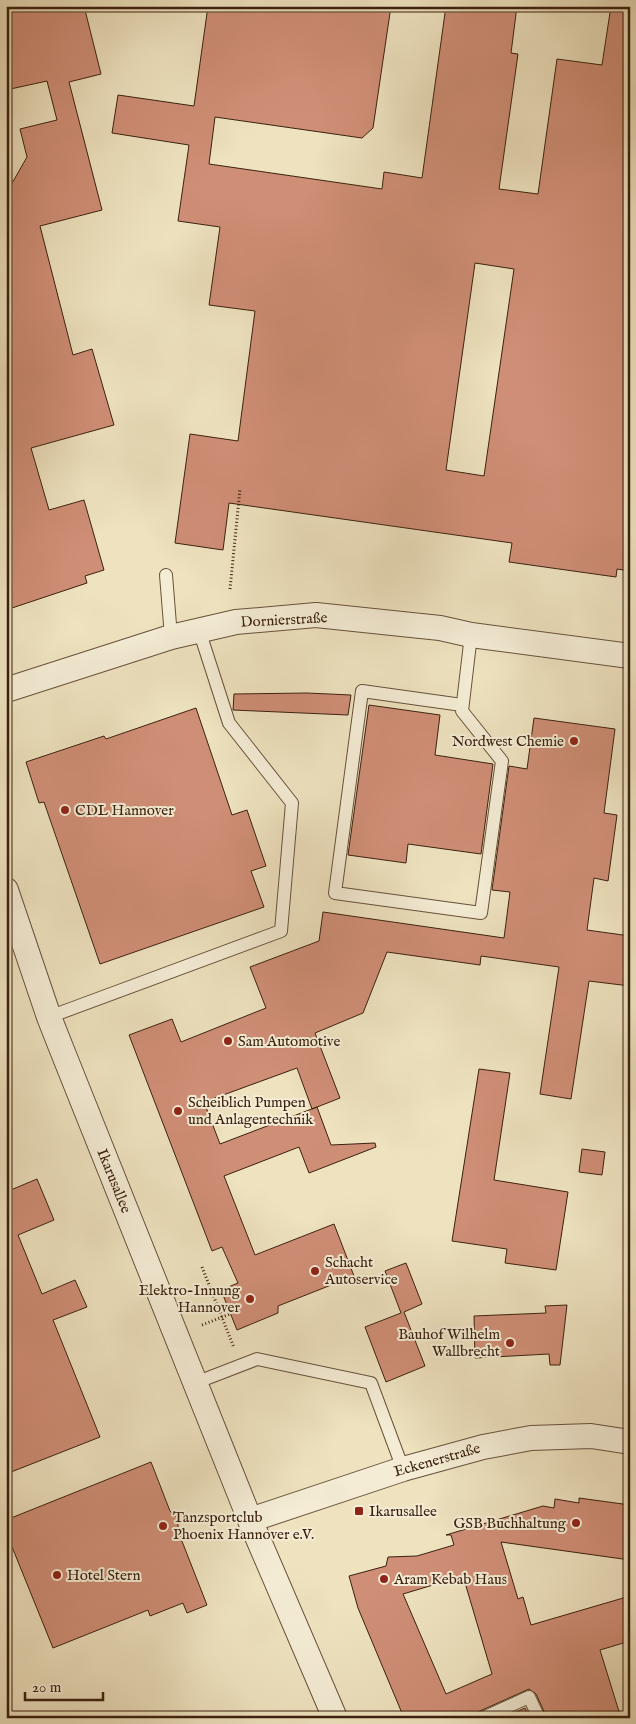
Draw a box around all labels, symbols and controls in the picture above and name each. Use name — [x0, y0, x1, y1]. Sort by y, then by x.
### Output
street label: Dornierstraße — [240, 608, 328, 632]
place label: Nordwest Chemie — [452, 732, 564, 751]
marker: Nordwest Chemie — [568, 735, 580, 747]
place label: CDL Hannover — [75, 801, 174, 820]
marker: CDL Hannover — [59, 804, 71, 816]
place label: Sam Automotive — [238, 1032, 340, 1051]
marker: Sam Automotive — [222, 1035, 234, 1047]
place label: Scheiblich Pumpen und Anlagentechnik — [188, 1093, 314, 1129]
marker: Scheiblich Pumpen und Anlagentechnik — [172, 1105, 184, 1117]
street label: Ikarusallee — [92, 1146, 136, 1216]
place label: Schacht Autoservice — [324, 1253, 398, 1289]
marker: Schacht Autoservice — [309, 1265, 321, 1277]
place label: Elektro-Innung Hannover — [139, 1281, 241, 1317]
marker: Elektro-Innung Hannover — [244, 1293, 256, 1305]
place label: Bauhof Wilhelm Wallbrecht — [398, 1325, 500, 1361]
marker: Bauhof Wilhelm Wallbrecht — [504, 1337, 516, 1349]
street label: Eckenerstraße — [392, 1439, 483, 1481]
place label: Ikarusallee — [369, 1502, 437, 1521]
marker: Ikarusallee — [353, 1505, 365, 1517]
place label: Tanzsportclub Phoenix Hannover e.V. — [173, 1508, 314, 1544]
place label: GSB Buchhaltung — [453, 1514, 567, 1533]
marker: GSB Buchhaltung — [570, 1517, 582, 1529]
marker: Tanzsportclub Phoenix Hannover e.V. — [157, 1520, 169, 1532]
place label: Hotel Stern — [67, 1566, 140, 1585]
marker: Hotel Stern — [51, 1569, 63, 1581]
place label: Aram Kebab Haus — [393, 1570, 507, 1589]
marker: Aram Kebab Haus — [378, 1573, 390, 1585]
scale bar — [25, 1669, 102, 1701]
text: 20 m — [32, 1678, 62, 1697]

